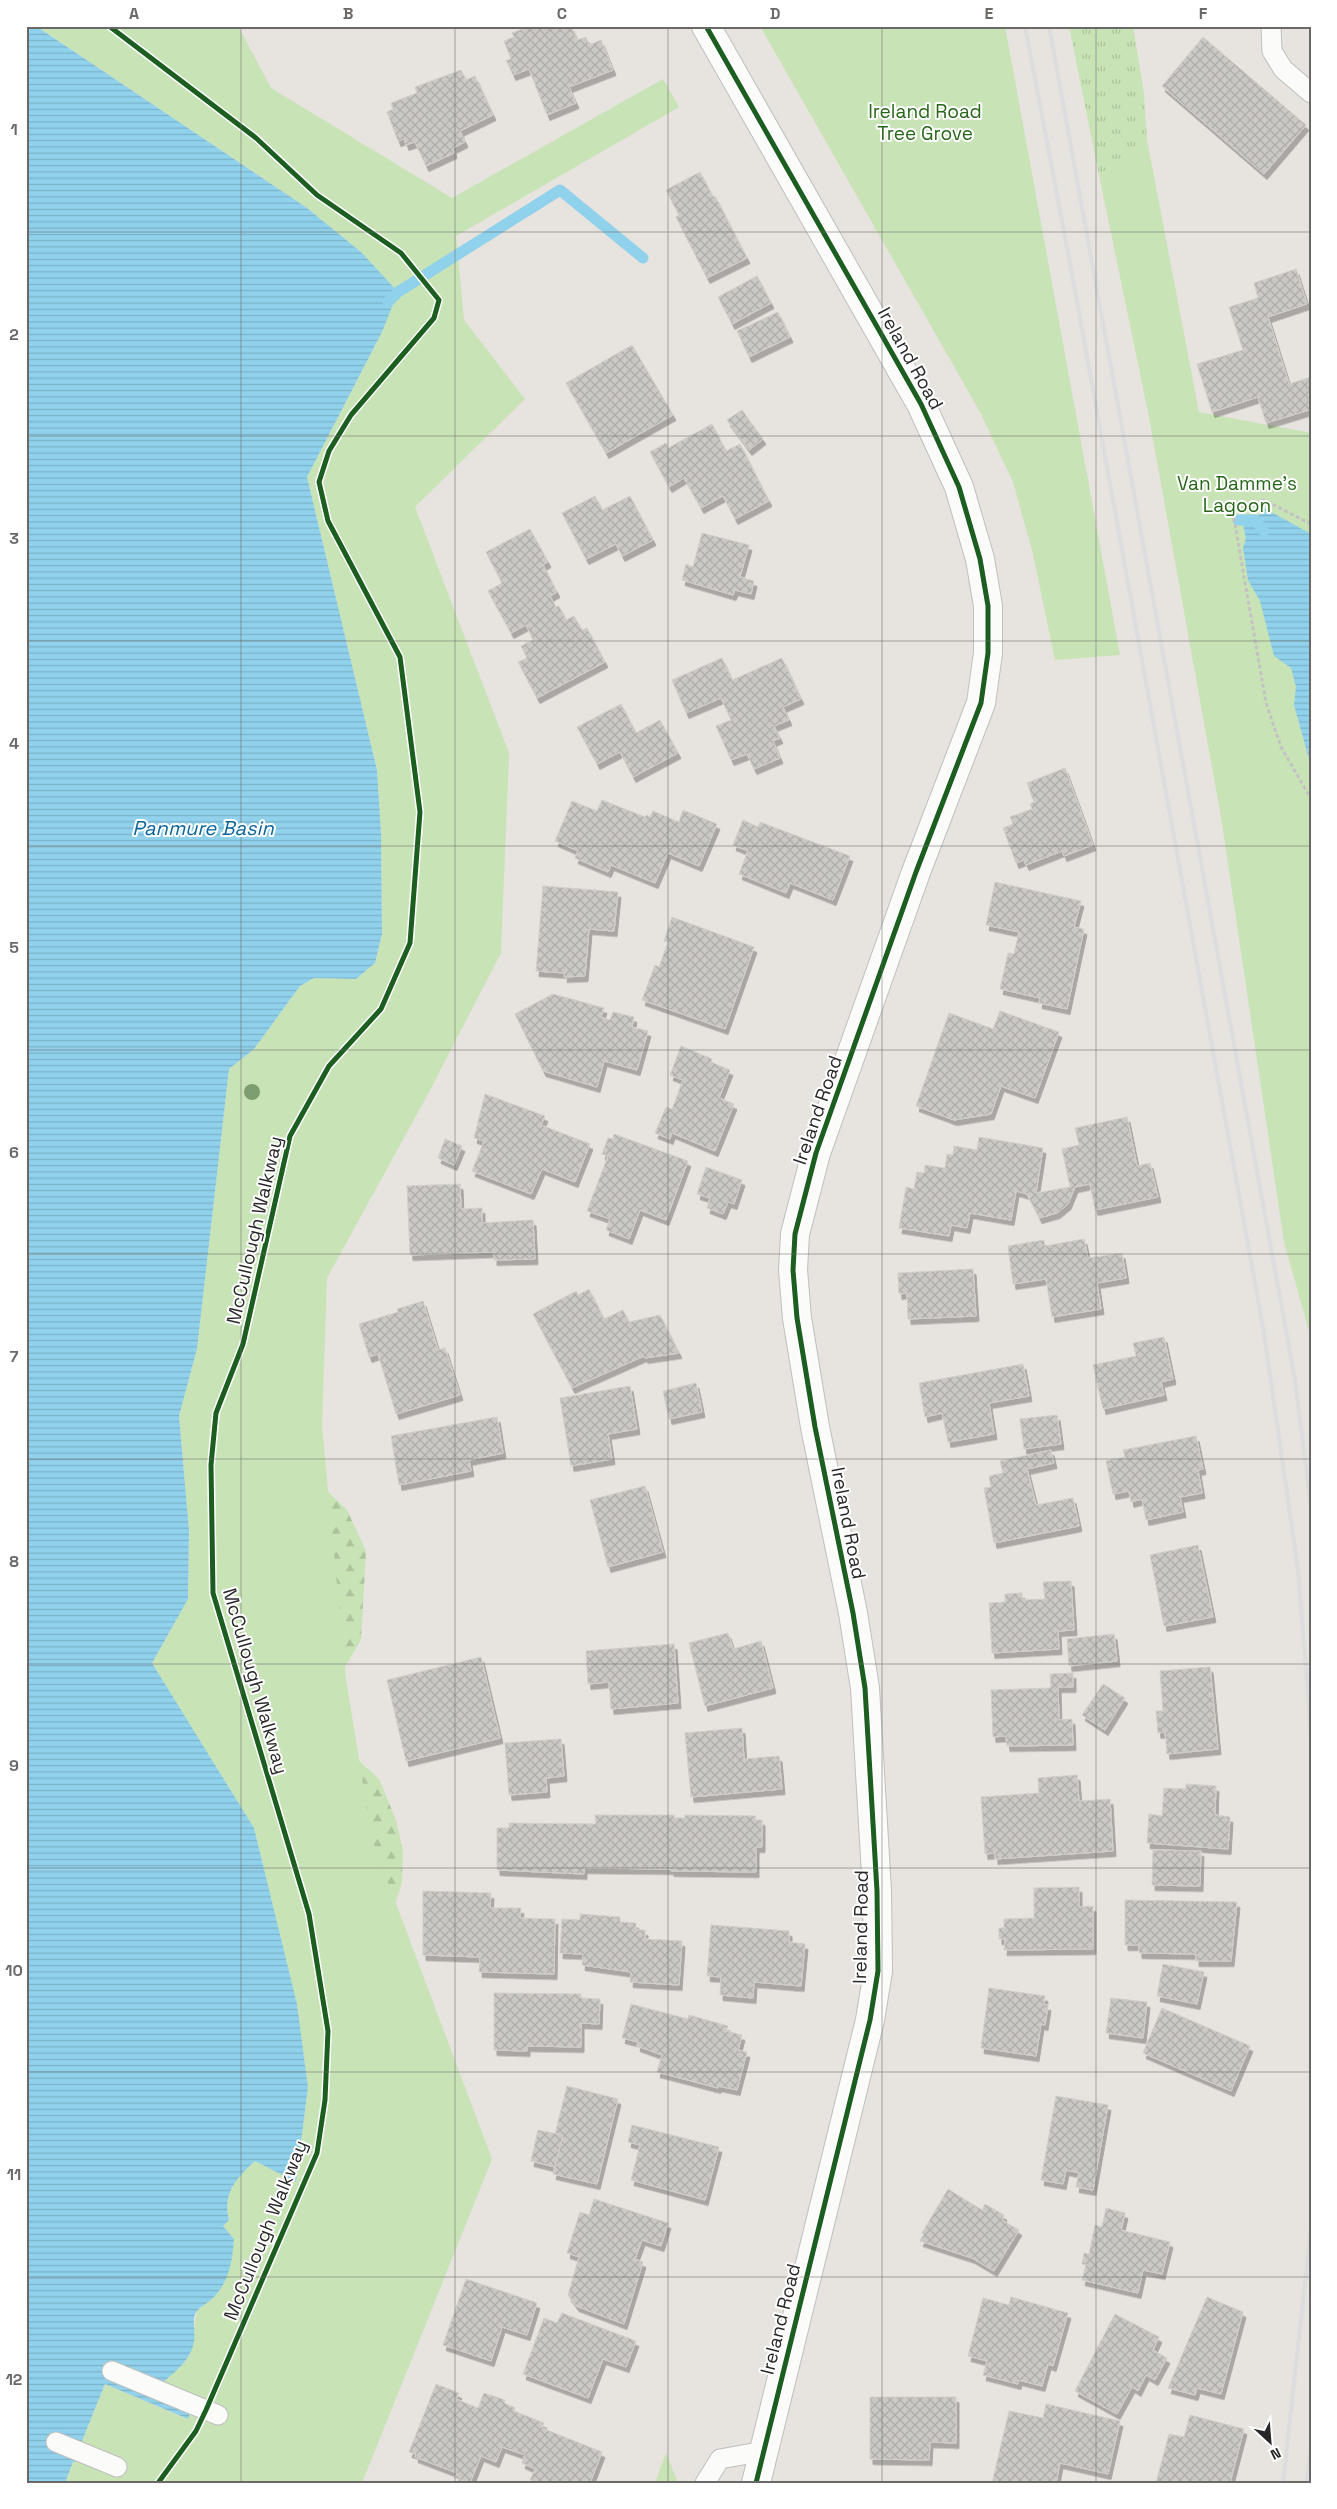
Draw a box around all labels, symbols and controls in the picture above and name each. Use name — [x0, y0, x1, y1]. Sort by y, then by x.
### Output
text: A — [129, 3, 139, 24]
text: B — [343, 3, 353, 24]
text: C — [557, 3, 567, 24]
text: D — [770, 3, 780, 24]
text: E — [985, 3, 994, 24]
text: F — [1199, 3, 1208, 24]
park label: Ireland Road Tree Grove — [868, 99, 982, 146]
text: 1 — [10, 119, 18, 140]
street label: Ireland Road — [872, 302, 949, 414]
text: 2 — [9, 324, 19, 345]
park label: Van Damme's Lagoon — [1177, 471, 1297, 518]
text: 3 — [9, 528, 19, 549]
text: 4 — [9, 733, 19, 754]
water label: Panmure Basin — [132, 815, 274, 841]
text: 5 — [9, 937, 19, 958]
street label: Ireland Road — [787, 1052, 848, 1168]
street label: McCullough Walkway — [221, 1134, 288, 1327]
text: 6 — [9, 1142, 19, 1163]
text: 7 — [10, 1346, 19, 1367]
street label: Ireland Road — [825, 1465, 872, 1581]
text: 8 — [9, 1551, 19, 1572]
street label: McCullough Walkway — [217, 1585, 294, 1777]
text: 9 — [9, 1755, 19, 1776]
street label: Ireland Road — [847, 1870, 874, 1984]
text: 10 — [5, 1960, 23, 1981]
street label: McCullough Walkway — [218, 2136, 313, 2324]
text: 11 — [7, 2164, 21, 2185]
street label: Ireland Road — [755, 2261, 806, 2377]
text: 12 — [6, 2369, 22, 2390]
north arrow — [1244, 2416, 1294, 2466]
text: N — [1268, 2444, 1284, 2464]

